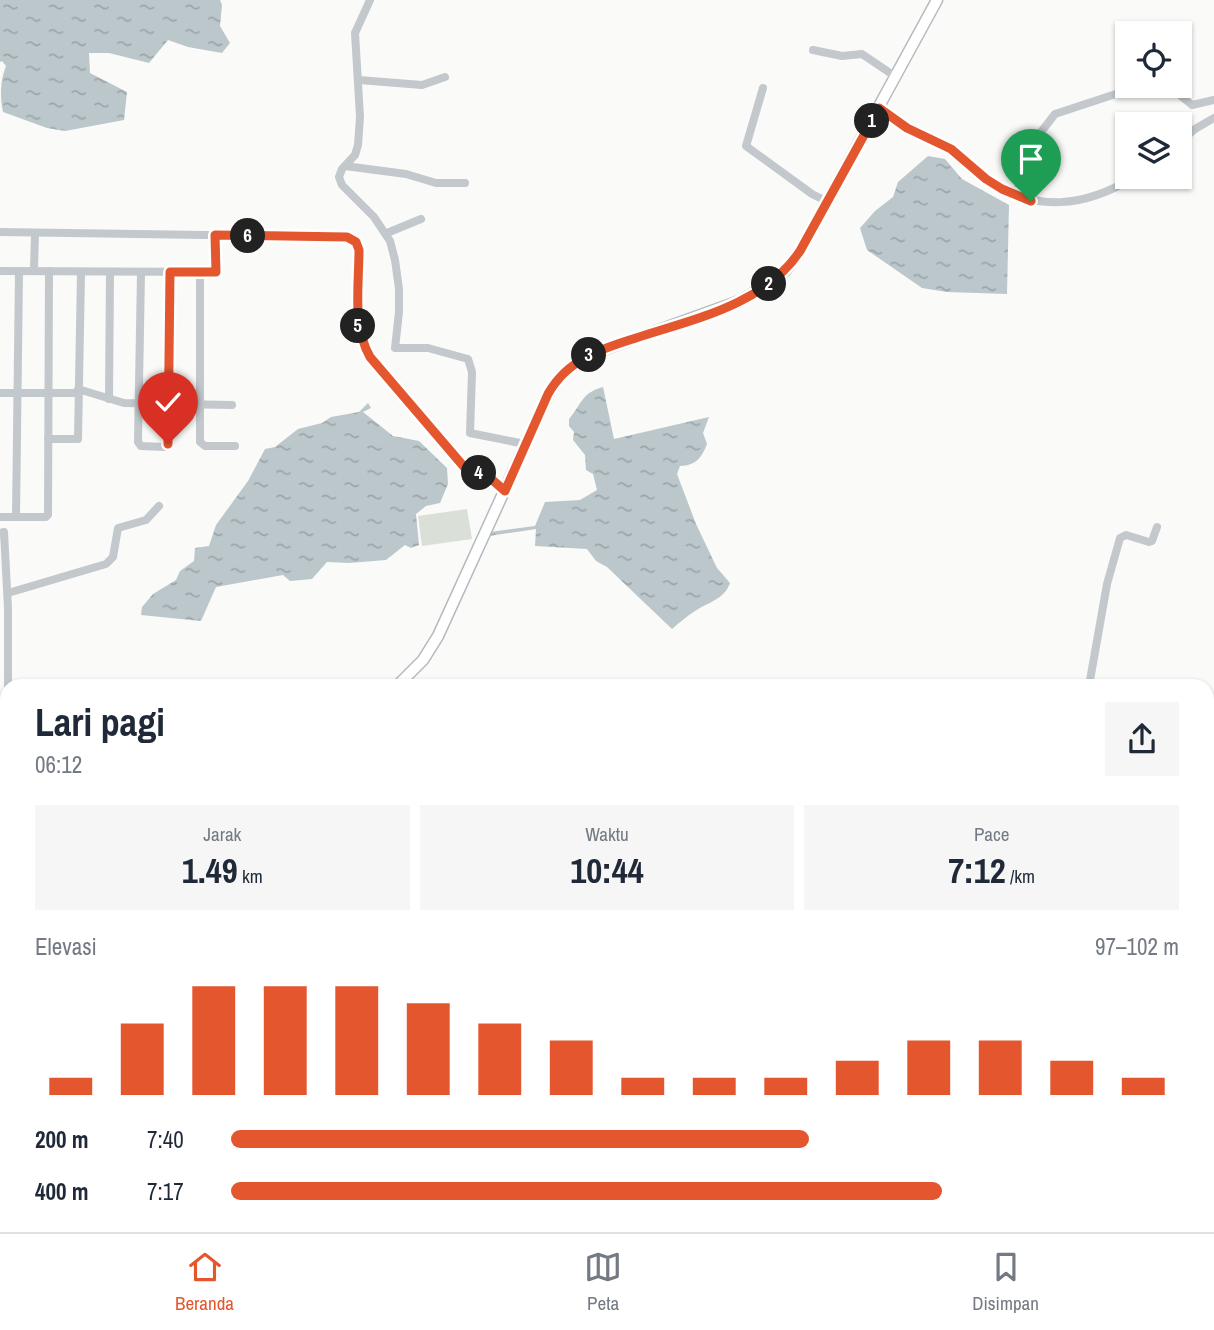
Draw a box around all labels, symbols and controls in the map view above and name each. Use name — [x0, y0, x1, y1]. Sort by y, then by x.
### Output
map controls — [1115, 21, 1192, 189]
button: locate — [1115, 21, 1192, 98]
pin: 1 — [854, 104, 890, 138]
text: 1 — [867, 107, 876, 133]
button: layers — [1115, 112, 1192, 189]
pin — [1001, 129, 1061, 201]
icon: arrive — [1012, 140, 1050, 178]
pin: 6 — [230, 218, 266, 254]
text: 6 — [243, 222, 252, 248]
pin: 2 — [752, 266, 786, 302]
text: 2 — [764, 270, 773, 296]
pin: 5 — [340, 308, 376, 344]
text: 5 — [353, 312, 362, 338]
pin: 3 — [572, 338, 606, 372]
text: 3 — [584, 341, 593, 367]
pin — [138, 372, 198, 444]
icon: check — [149, 383, 187, 421]
pin: 4 — [462, 456, 496, 490]
text: 4 — [474, 459, 483, 485]
text: Lari pagi — [35, 697, 165, 748]
button: share — [1105, 702, 1179, 776]
text: 06:12 — [35, 749, 82, 780]
text: Jarak — [203, 821, 241, 847]
text: Waktu — [585, 821, 629, 847]
text: Pace — [974, 821, 1009, 847]
text: 1.49 — [182, 847, 238, 894]
text: 10:44 — [570, 847, 644, 894]
text: 7:12 — [948, 847, 1006, 894]
text: km — [238, 863, 263, 889]
text: /km — [1006, 863, 1035, 889]
text: Elevasi — [35, 931, 97, 962]
text: 97–102 m — [1095, 931, 1179, 962]
text: 200 m — [35, 1124, 88, 1155]
text: 7:40 — [147, 1124, 184, 1155]
text: 400 m — [35, 1176, 88, 1207]
text: 7:17 — [147, 1176, 184, 1207]
tab: Beranda — [175, 1248, 234, 1316]
tab: Peta — [584, 1248, 622, 1316]
tab: Disimpan — [972, 1248, 1039, 1316]

